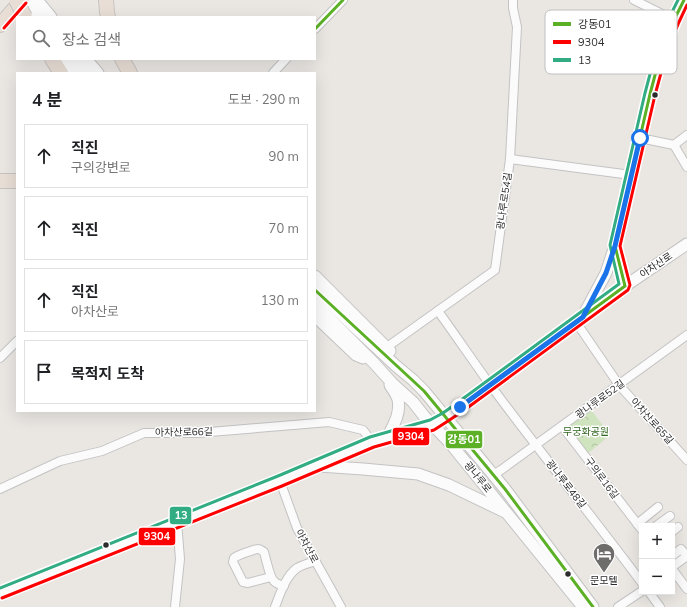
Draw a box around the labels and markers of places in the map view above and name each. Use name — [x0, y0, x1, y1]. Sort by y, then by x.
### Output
unlabelled marker — [650, 90, 660, 100]
unlabelled marker — [101, 540, 111, 550]
hotel icon: 문모텔 — [591, 541, 617, 574]
unlabelled marker — [563, 569, 573, 579]
place label: 문모텔 — [590, 574, 618, 587]

